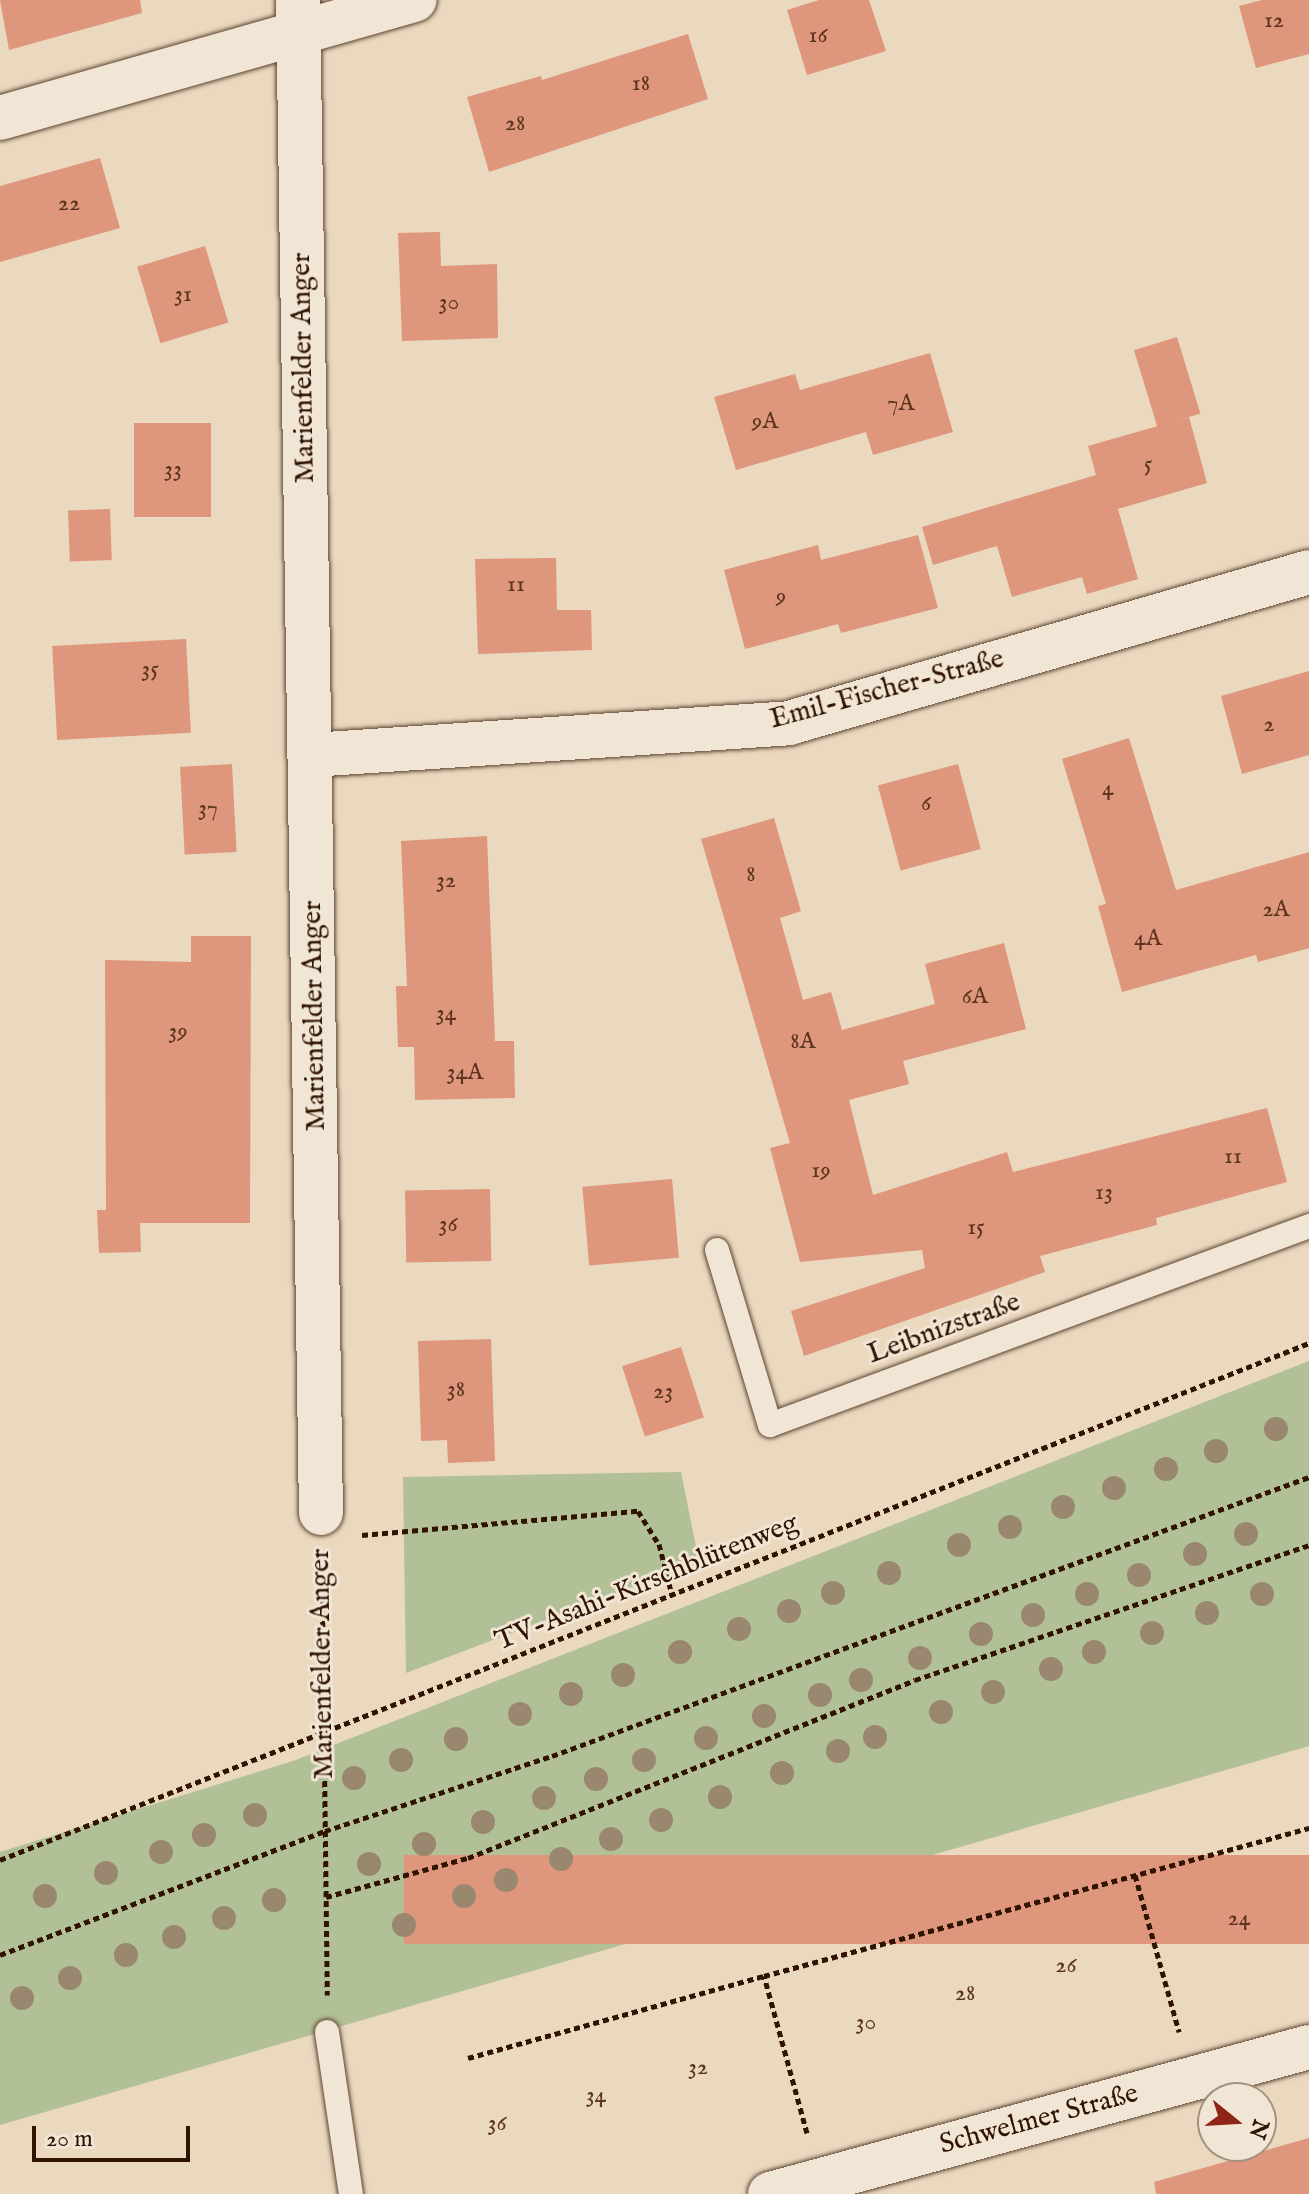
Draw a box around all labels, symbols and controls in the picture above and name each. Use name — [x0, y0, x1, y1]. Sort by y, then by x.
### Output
house number: 12 — [1264, 7, 1284, 35]
house number: 16 — [808, 22, 828, 50]
house number: 18 — [632, 70, 650, 98]
house number: 28 — [505, 110, 525, 138]
house number: 22 — [58, 190, 80, 218]
street label: Marienfelder Anger — [285, 252, 323, 484]
house number: 31 — [174, 281, 192, 309]
house number: 30 — [439, 289, 459, 317]
house number: 7A — [887, 390, 915, 418]
house number: 9A — [752, 408, 778, 436]
house number: 5 — [1144, 451, 1152, 479]
house number: 33 — [164, 456, 182, 484]
house number: 11 — [507, 571, 525, 599]
house number: 9 — [776, 583, 786, 611]
street label: Emil-Fischer-Straße — [766, 643, 1008, 737]
house number: 35 — [141, 656, 159, 684]
house number: 2 — [1263, 711, 1275, 739]
house number: 4 — [1102, 775, 1114, 803]
house number: 6 — [921, 790, 931, 818]
house number: 37 — [198, 795, 218, 823]
house number: 8 — [746, 861, 756, 889]
house number: 32 — [436, 867, 456, 895]
house number: 2A — [1262, 896, 1290, 924]
street label: Marienfelder Anger — [296, 900, 334, 1132]
house number: 4A — [1134, 925, 1162, 953]
house number: 6A — [962, 983, 988, 1011]
house number: 34 — [436, 1000, 456, 1028]
house number: 39 — [168, 1018, 188, 1046]
house number: 8A — [790, 1028, 816, 1056]
house number: 34A — [447, 1059, 483, 1087]
house number: 11 — [1224, 1143, 1242, 1171]
house number: 19 — [811, 1157, 831, 1185]
house number: 13 — [1095, 1179, 1113, 1207]
house number: 36 — [438, 1211, 458, 1239]
house number: 15 — [967, 1214, 985, 1242]
street label: Leibnizstraße — [863, 1286, 1025, 1372]
house number: 38 — [447, 1376, 465, 1404]
house number: 23 — [653, 1378, 673, 1406]
street label: TV-Asahi-Kirschblütenweg — [491, 1507, 803, 1659]
street label: Marienfelder Anger — [304, 1548, 342, 1780]
house number: 24 — [1227, 1905, 1251, 1933]
house number: 26 — [1055, 1952, 1077, 1980]
house number: 28 — [955, 1980, 975, 2008]
house number: 30 — [856, 2009, 876, 2037]
house number: 32 — [688, 2054, 708, 2082]
street label: Schwelmer Straße — [936, 2077, 1142, 2163]
house number: 34 — [586, 2082, 606, 2110]
north arrow — [1197, 2082, 1277, 2162]
scale bar — [36, 2110, 194, 2160]
house number: 36 — [487, 2110, 507, 2138]
text: N — [1242, 2115, 1274, 2142]
text: 20 m — [46, 2124, 93, 2155]

